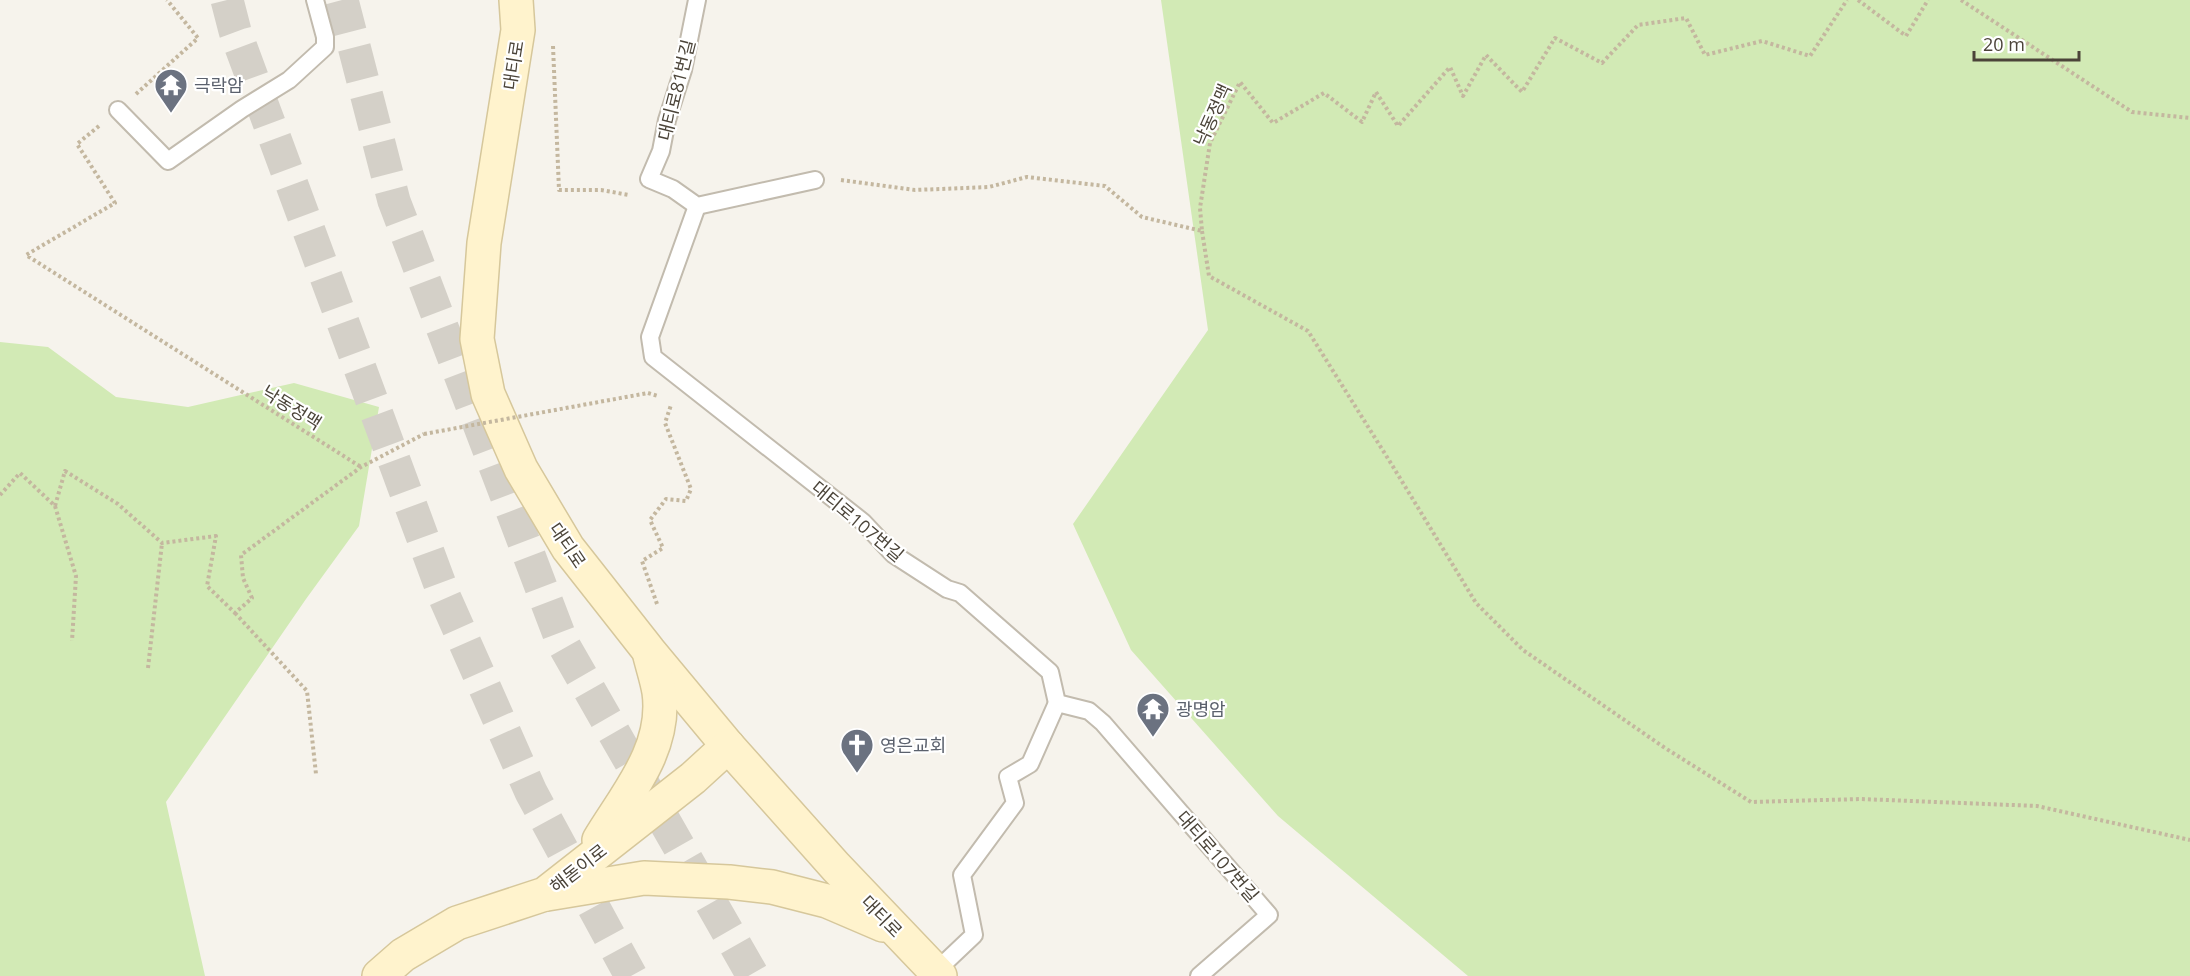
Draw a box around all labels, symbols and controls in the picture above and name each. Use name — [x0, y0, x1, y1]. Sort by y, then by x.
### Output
scale bar — [1974, 24, 2079, 62]
text: 20 m — [1983, 32, 2025, 56]
street label: 대티로81번길 — [652, 37, 700, 143]
street label: 대티로 — [497, 39, 529, 91]
temple icon: 극락암 — [153, 67, 189, 114]
place label: 극락암 — [194, 73, 244, 97]
street label: 낙동정맥 — [1188, 80, 1236, 150]
street label: 낙동정맥 — [258, 379, 326, 435]
street label: 대티로107번길 — [807, 475, 909, 567]
street label: 대티로 — [544, 518, 592, 572]
temple icon: 광명암 — [1135, 691, 1171, 738]
place label: 광명암 — [1176, 697, 1226, 721]
church icon: 영은교회 — [839, 727, 875, 774]
place label: 영은교회 — [880, 733, 946, 757]
street label: 대티로107번길 — [1172, 805, 1264, 907]
street label: 해돋이로 — [545, 838, 611, 898]
street label: 대티로 — [856, 890, 908, 942]

